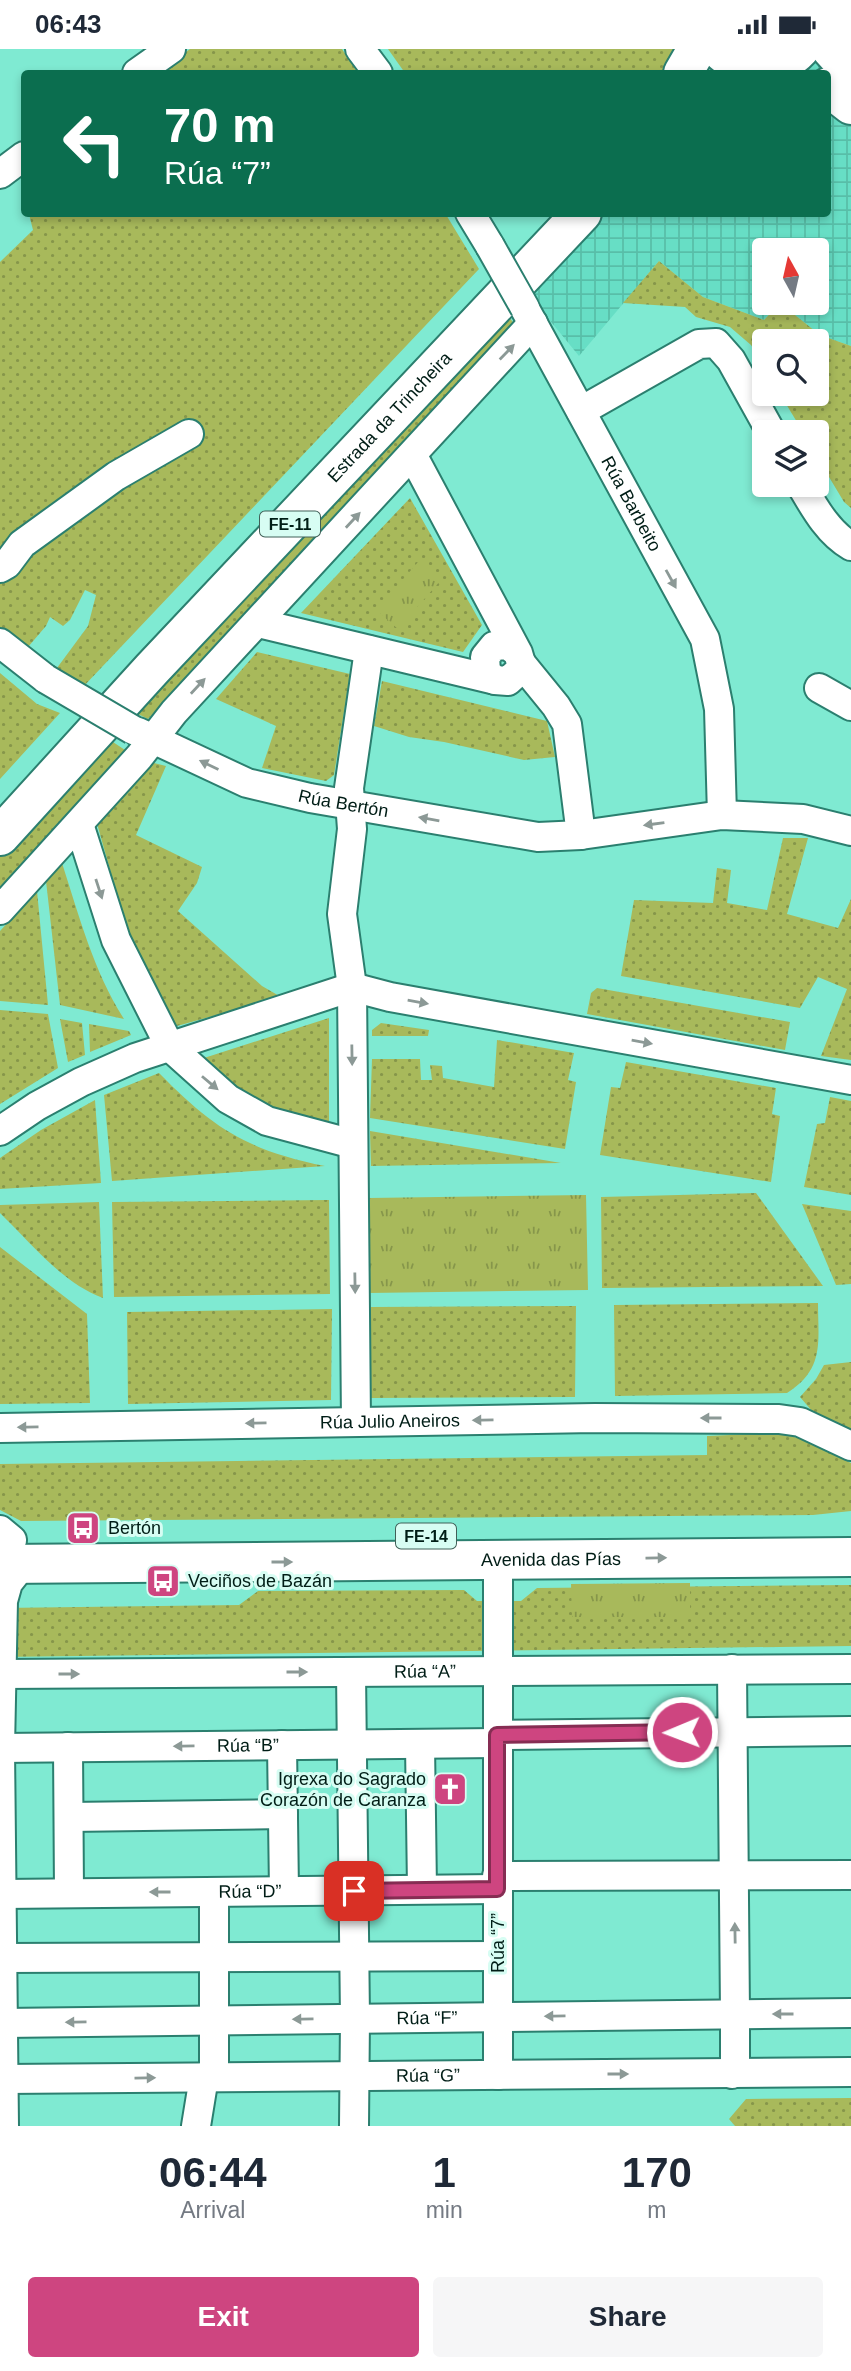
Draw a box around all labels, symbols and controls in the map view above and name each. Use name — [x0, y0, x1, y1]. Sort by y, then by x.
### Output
text: 06:43 — [35, 9, 102, 39]
icon: left — [49, 98, 140, 189]
text: 70 m — [164, 98, 276, 152]
text: Rúa “7” — [164, 155, 271, 191]
north arrow — [752, 238, 830, 315]
map controls — [752, 238, 829, 497]
button: search — [752, 329, 829, 406]
one-way arrow — [498, 344, 514, 361]
street label: Estrada da Trincheira — [323, 347, 456, 486]
button: layers — [752, 420, 829, 497]
street label: Rúa Barbeito — [597, 453, 665, 555]
road number: FE-11 — [260, 511, 320, 537]
one-way arrow — [345, 512, 361, 529]
one-way arrow — [665, 569, 677, 589]
one-way arrow — [189, 678, 205, 695]
one-way arrow — [199, 759, 219, 771]
street label: Rúa Bertón — [296, 786, 390, 821]
one-way arrow — [418, 813, 440, 824]
one-way arrow — [643, 819, 665, 830]
one-way arrow — [95, 879, 105, 900]
one-way arrow — [407, 997, 429, 1008]
one-way arrow — [631, 1037, 653, 1048]
one-way arrow — [347, 1044, 358, 1066]
one-way arrow — [201, 1075, 218, 1090]
one-way arrow — [349, 1272, 361, 1294]
street label: Rúa Julio Aneiros — [320, 1410, 460, 1433]
one-way arrow — [699, 1412, 721, 1424]
one-way arrow — [472, 1414, 494, 1425]
one-way arrow — [244, 1417, 266, 1429]
one-way arrow — [17, 1422, 39, 1433]
bus stop icon: Bertón — [64, 1509, 102, 1547]
place label: Bertón — [108, 1518, 161, 1538]
road number: FE-14 — [396, 1523, 456, 1548]
street label: Avenida das Pías — [481, 1549, 621, 1570]
one-way arrow — [646, 1552, 668, 1564]
one-way arrow — [271, 1556, 293, 1568]
bus stop icon: Veciños de Bazán — [144, 1562, 182, 1600]
place label: Veciños de Bazán — [188, 1571, 332, 1591]
street label: Rúa “A” — [394, 1661, 456, 1682]
one-way arrow — [286, 1666, 308, 1678]
one-way arrow — [59, 1668, 81, 1679]
position arrow — [645, 1695, 719, 1769]
street label: Rúa “B” — [217, 1735, 279, 1756]
one-way arrow — [172, 1740, 194, 1752]
place label: Igrexa do Sagrado Corazón de Caranza — [260, 1769, 427, 1810]
church icon: Igrexa do Sagrado Corazón de Caranza — [431, 1770, 469, 1808]
pin — [324, 1861, 384, 1921]
icon: arrive — [335, 1872, 373, 1910]
street label: Rúa “D” — [218, 1881, 282, 1902]
one-way arrow — [148, 1886, 170, 1898]
street label: Rúa “7” — [488, 1913, 508, 1973]
one-way arrow — [729, 1922, 740, 1944]
street label: Rúa “F” — [396, 2008, 458, 2028]
one-way arrow — [772, 2008, 794, 2020]
one-way arrow — [544, 2010, 566, 2022]
one-way arrow — [292, 2013, 314, 2025]
one-way arrow — [65, 2016, 87, 2028]
street label: Rúa “G” — [396, 2065, 460, 2086]
one-way arrow — [607, 2068, 629, 2080]
one-way arrow — [135, 2072, 157, 2084]
text: 06:44 — [159, 2149, 267, 2196]
text: 1 — [432, 2149, 456, 2196]
text: 170 — [622, 2149, 692, 2196]
text: Arrival — [180, 2197, 245, 2223]
text: min — [426, 2197, 463, 2223]
text: m — [647, 2197, 666, 2223]
button: Exit — [28, 2277, 419, 2357]
button: Share — [433, 2277, 823, 2357]

